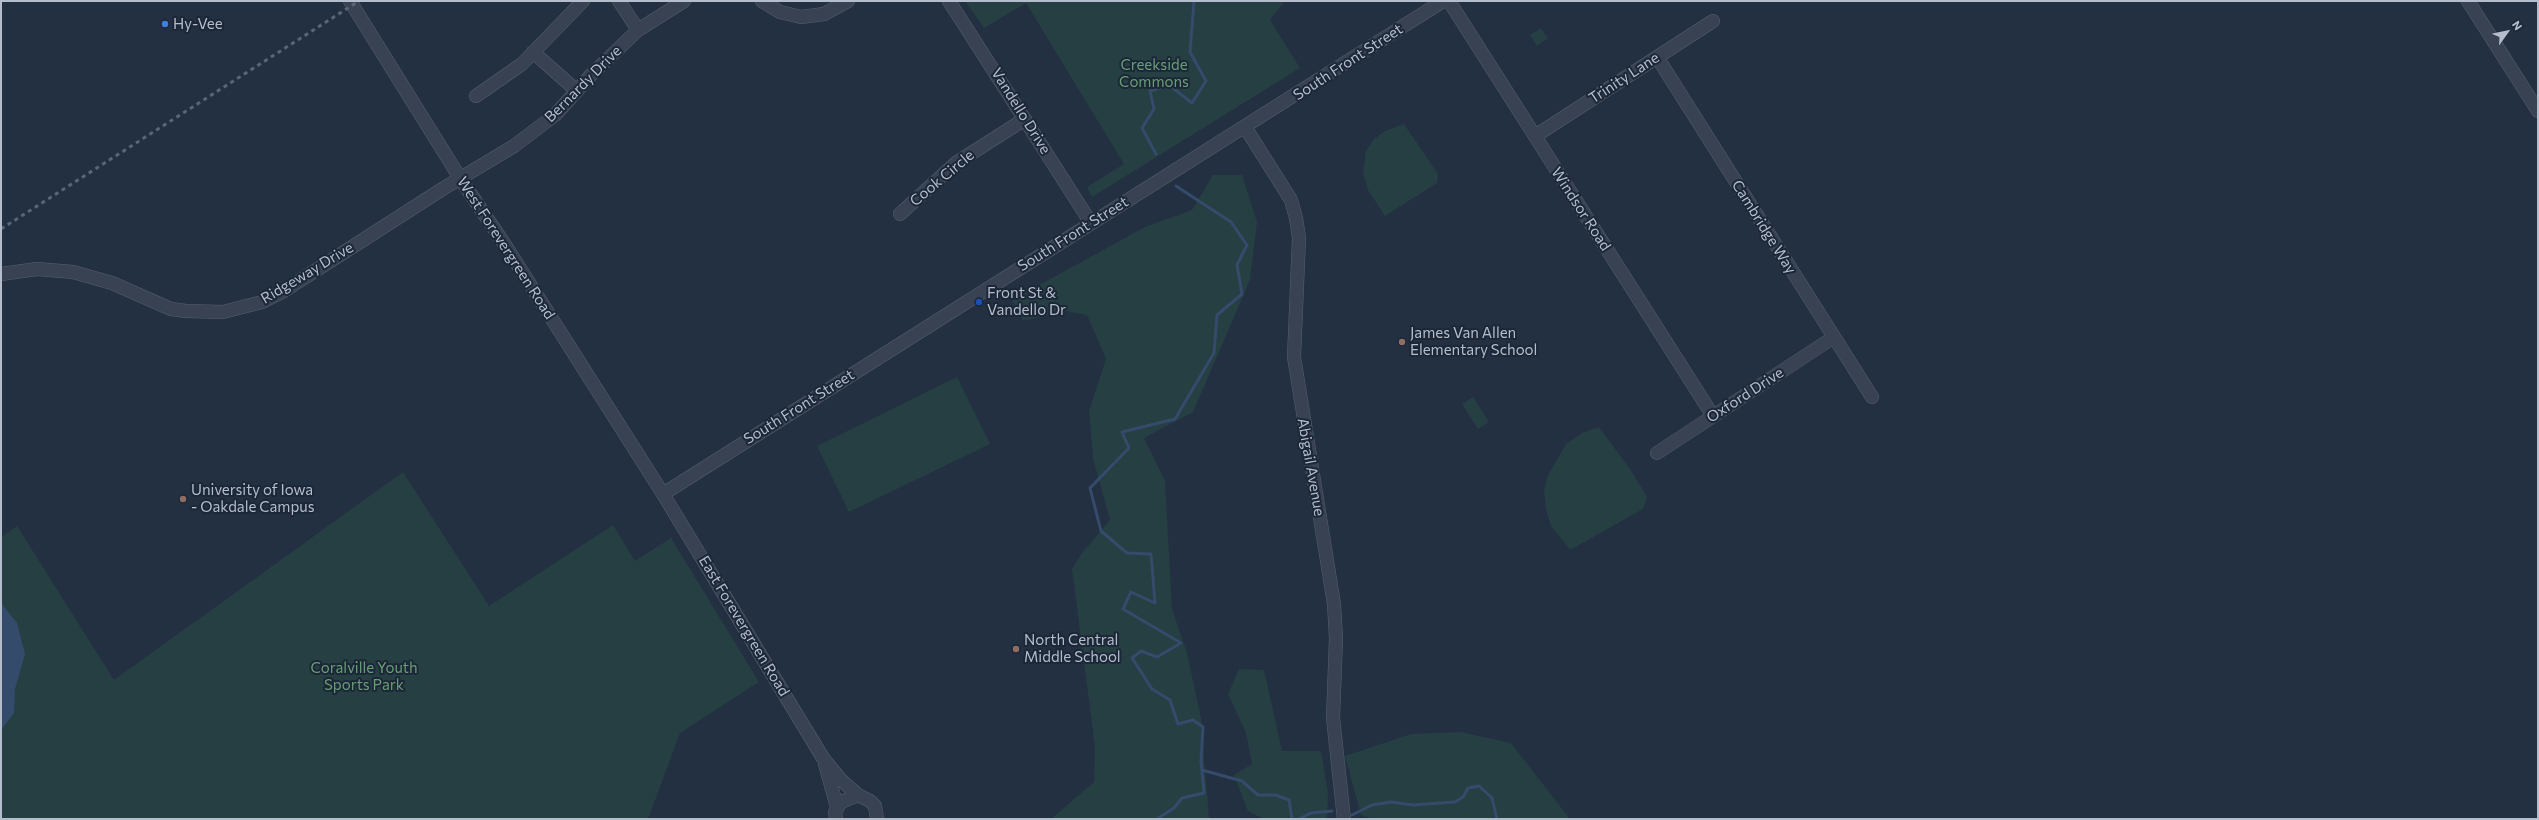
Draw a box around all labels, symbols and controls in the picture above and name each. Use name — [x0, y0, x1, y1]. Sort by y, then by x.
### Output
north arrow — [2487, 12, 2527, 52]
place label: Hy-Vee — [173, 15, 223, 33]
text: N — [2510, 18, 2525, 32]
marker: Hy-Vee — [160, 19, 170, 29]
street label: South Front Street — [1290, 20, 1406, 104]
street label: Bernardy Drive — [541, 42, 625, 126]
street label: Trinity Lane — [1585, 49, 1663, 107]
park label: Creekside Commons — [1119, 56, 1189, 91]
street label: Vandello Drive — [987, 65, 1055, 157]
street label: Cook Circle — [906, 146, 978, 210]
street label: Windsor Road — [1547, 164, 1615, 254]
street label: West Forevergreen Road — [453, 173, 559, 323]
street label: Cambridge Way — [1728, 177, 1800, 277]
street label: South Front Street — [1014, 193, 1132, 275]
street label: Ridgeway Drive — [258, 238, 356, 308]
place label: Front St & Vandello Dr — [987, 284, 1066, 319]
marker: Front St & Vandello Dr — [974, 297, 984, 307]
place label: James Van Allen Elementary School — [1410, 324, 1537, 359]
marker: James Van Allen Elementary School — [1397, 337, 1407, 347]
street label: Oxford Drive — [1703, 363, 1787, 427]
street label: South Front Street — [740, 366, 858, 448]
street label: Abigail Avenue — [1293, 416, 1329, 518]
place label: University of Iowa - Oakdale Campus — [191, 481, 315, 516]
marker: University of Iowa - Oakdale Campus — [178, 494, 188, 504]
street label: East Forevergreen Road — [695, 552, 793, 700]
place label: North Central Middle School — [1024, 631, 1121, 666]
marker: North Central Middle School — [1011, 644, 1021, 654]
park label: Coralville Youth Sports Park — [310, 659, 418, 694]

